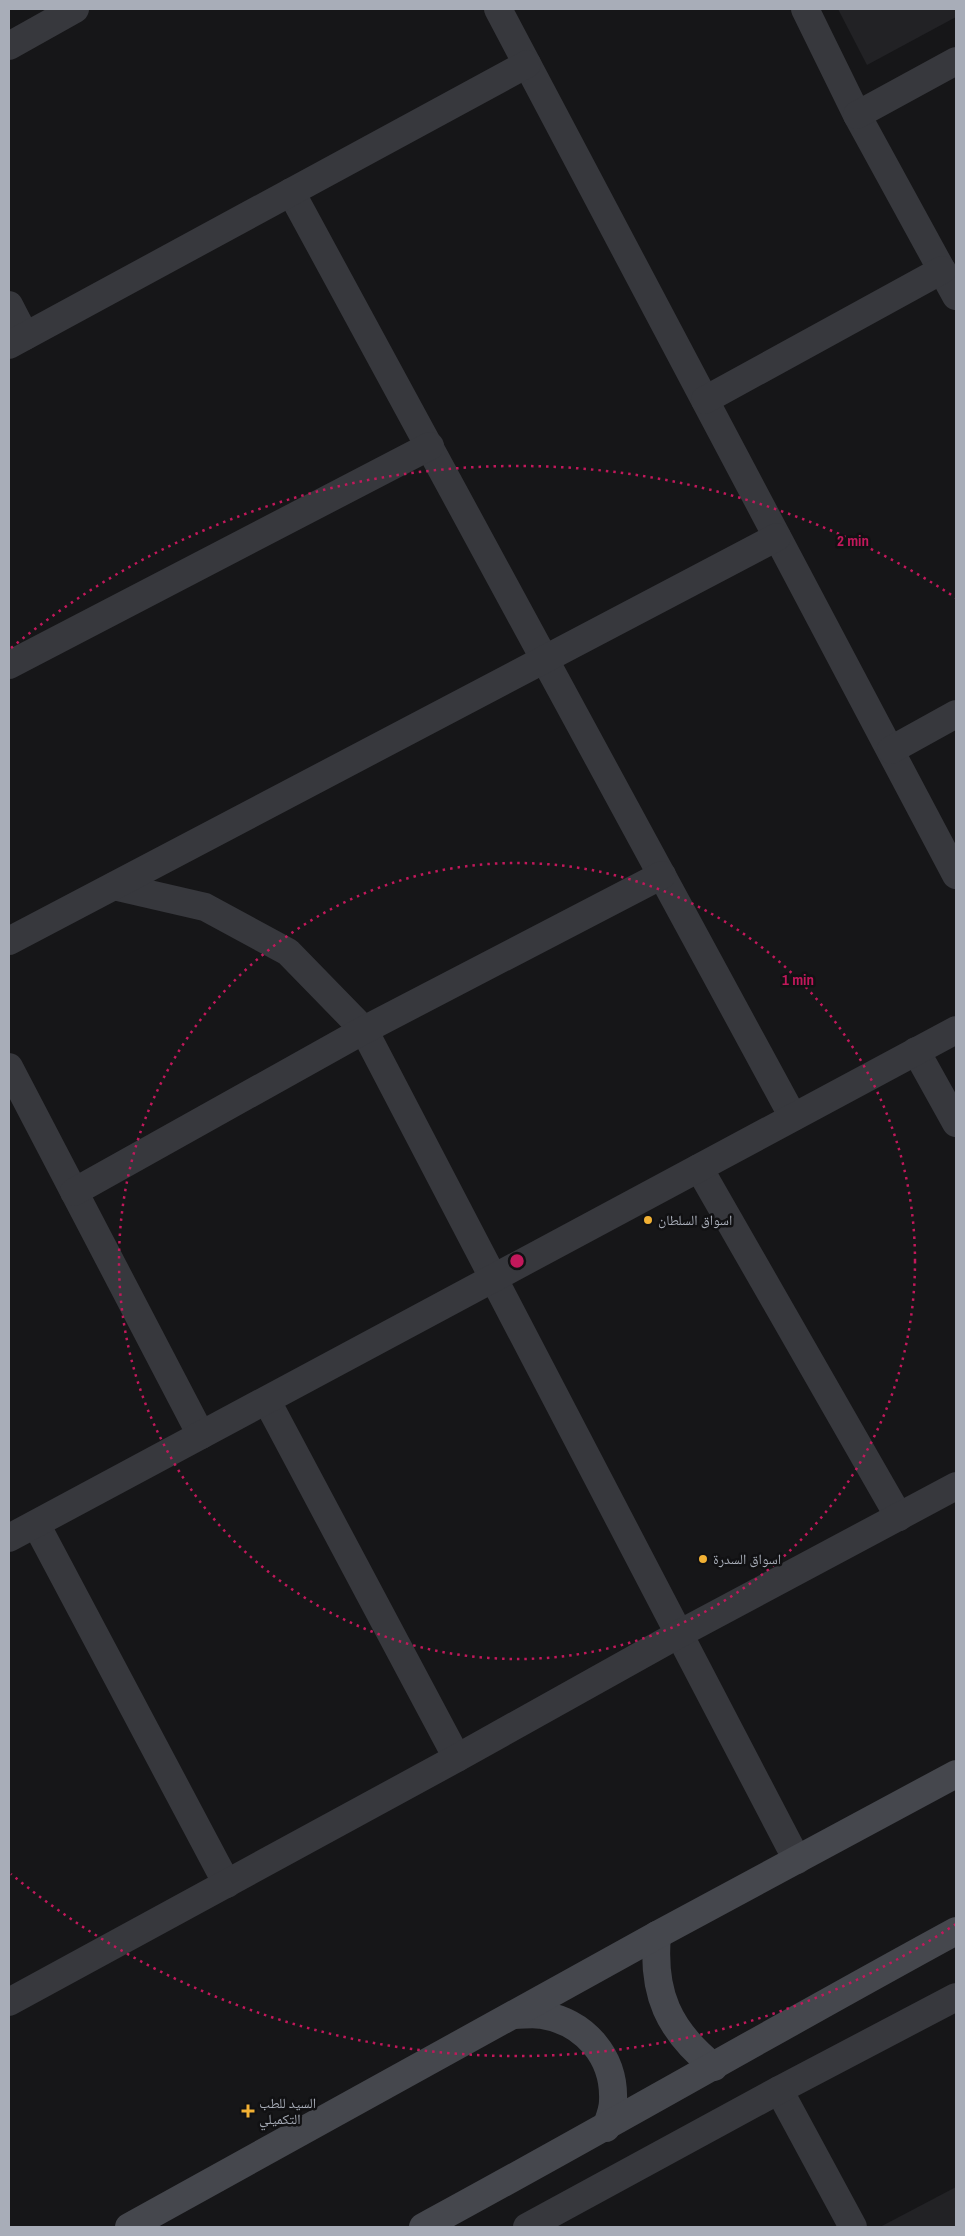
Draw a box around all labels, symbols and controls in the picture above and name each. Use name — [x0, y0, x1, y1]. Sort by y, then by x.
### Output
text: 2 min — [837, 530, 869, 551]
text: 1 min — [782, 969, 814, 990]
place label: اسواق السلطان — [658, 1211, 732, 1229]
marker: اسواق السلطان — [642, 1214, 654, 1226]
centre of rings — [508, 1252, 526, 1270]
place label: اسواق السدرة — [713, 1550, 781, 1568]
marker: اسواق السدرة — [697, 1553, 709, 1565]
place label: السيد للطب التكميلي — [259, 2094, 316, 2131]
marker: السيد للطب التكميلي — [241, 2104, 255, 2118]

